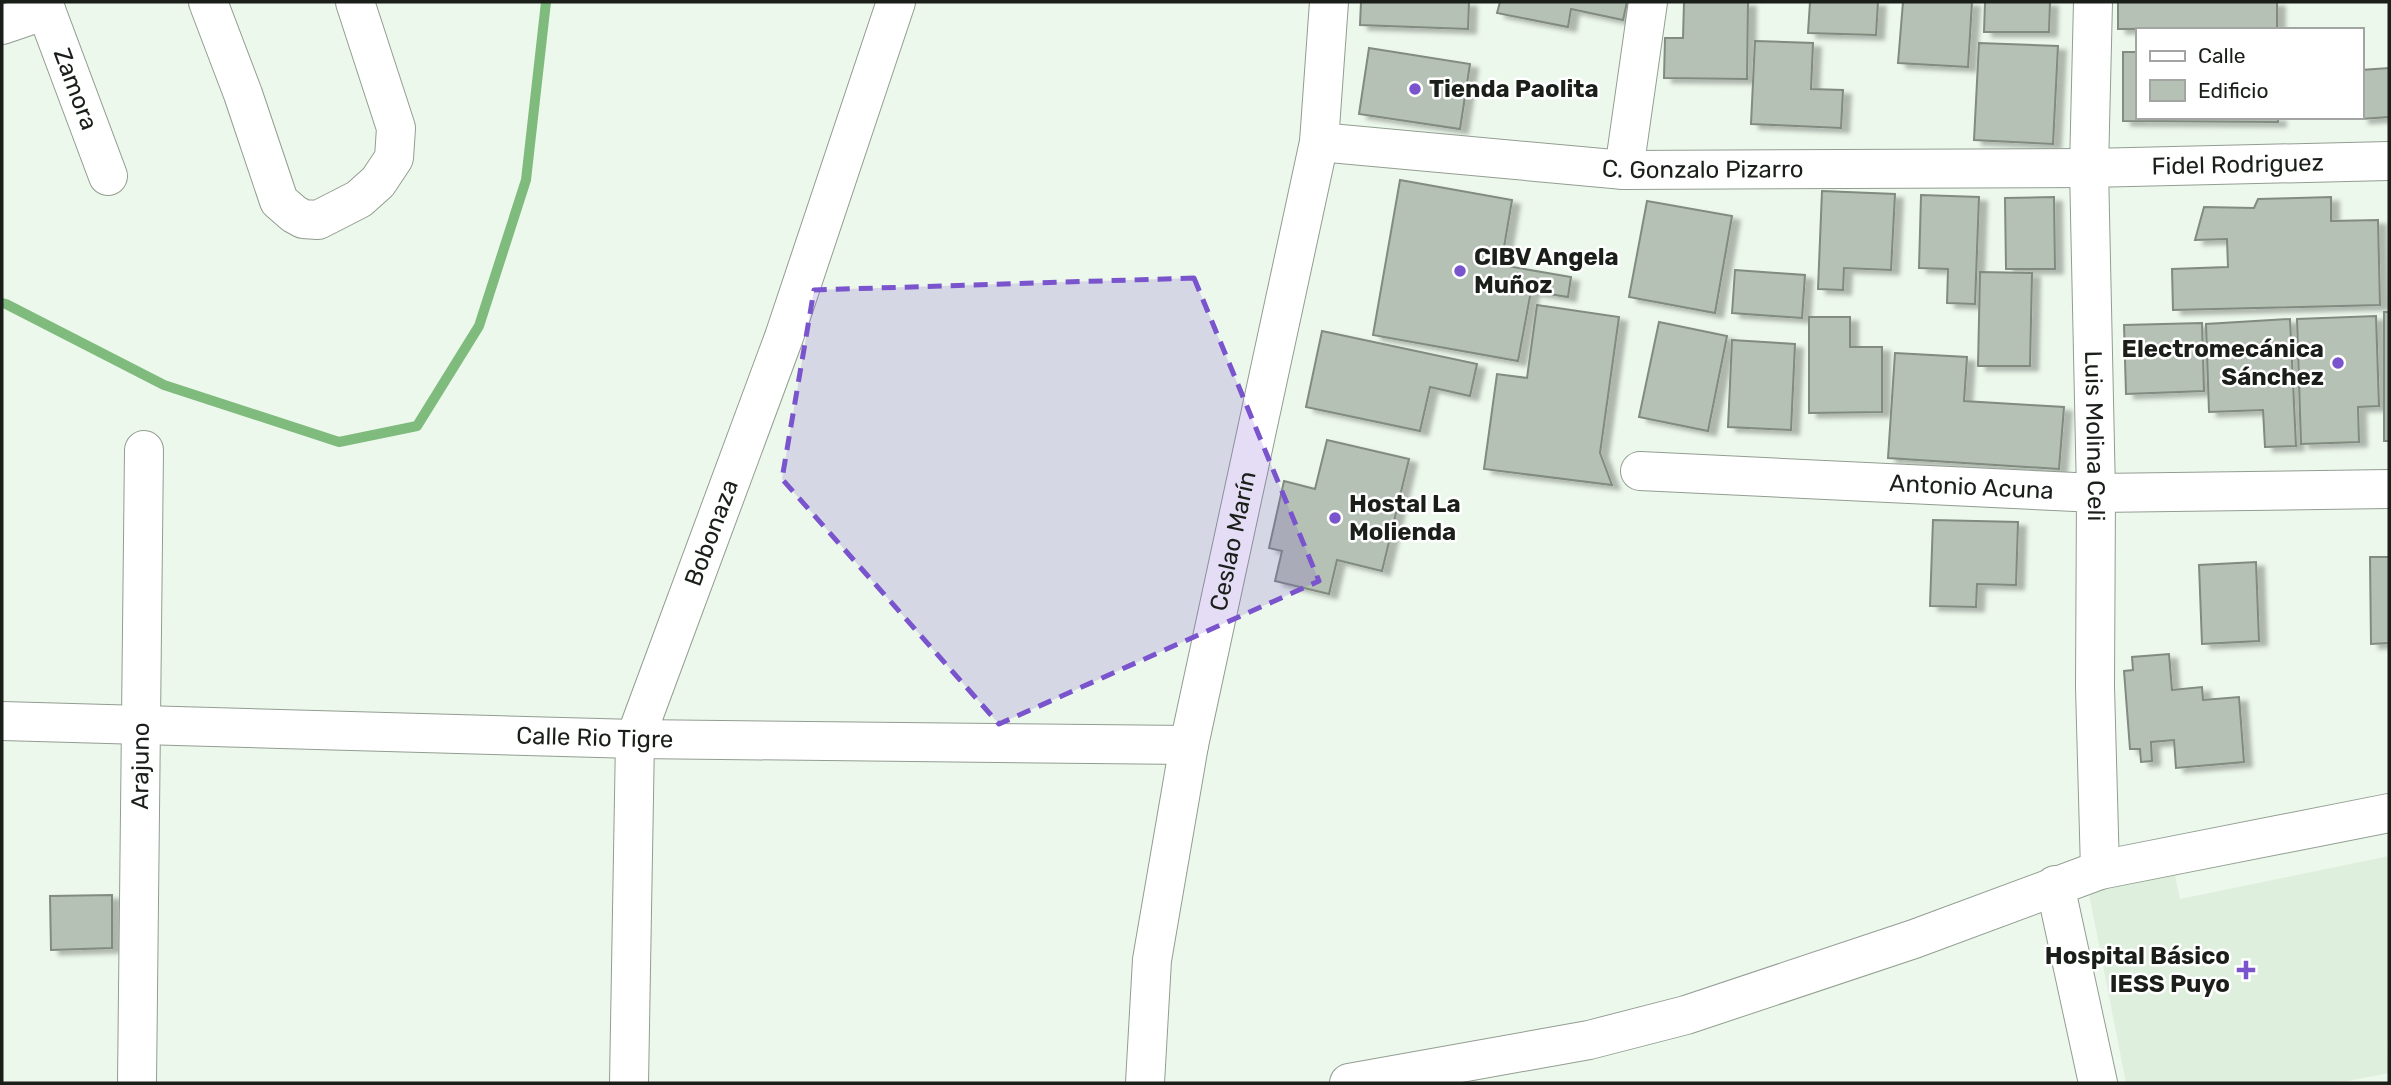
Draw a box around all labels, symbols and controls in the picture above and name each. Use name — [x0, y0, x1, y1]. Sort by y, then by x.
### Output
legend — [2136, 28, 2363, 119]
text: Calle — [2198, 43, 2246, 68]
street label: Zamora — [48, 44, 104, 134]
place label: Tienda Paolita — [1429, 75, 1599, 103]
text: Edificio — [2198, 78, 2268, 103]
marker: Tienda Paolita — [1407, 81, 1423, 97]
street label: Fidel Rodriguez — [2151, 149, 2324, 181]
street label: C. Gonzalo Pizarro — [1601, 154, 1804, 184]
place label: CIBV Angela Muñoz — [1474, 243, 1619, 299]
marker: CIBV Angela Muñoz — [1452, 263, 1468, 279]
place label: Electromecánica Sánchez — [2122, 335, 2324, 391]
street label: Luis Molina Celi — [2079, 350, 2110, 521]
marker: Electromecánica Sánchez — [2330, 355, 2346, 371]
street label: Ceslao Marín — [1204, 469, 1262, 614]
street label: Antonio Acuna — [1889, 469, 2054, 505]
street label: Bobonaza — [679, 476, 744, 590]
place label: Hostal La Molienda — [1349, 490, 1461, 546]
marker: Hostal La Molienda — [1327, 510, 1343, 526]
street label: Arajuno — [126, 722, 155, 810]
street label: Calle Rio Tigre — [516, 722, 673, 753]
place label: Hospital Básico IESS Puyo — [2045, 942, 2230, 998]
marker: Hospital Básico IESS Puyo — [2236, 960, 2256, 980]

